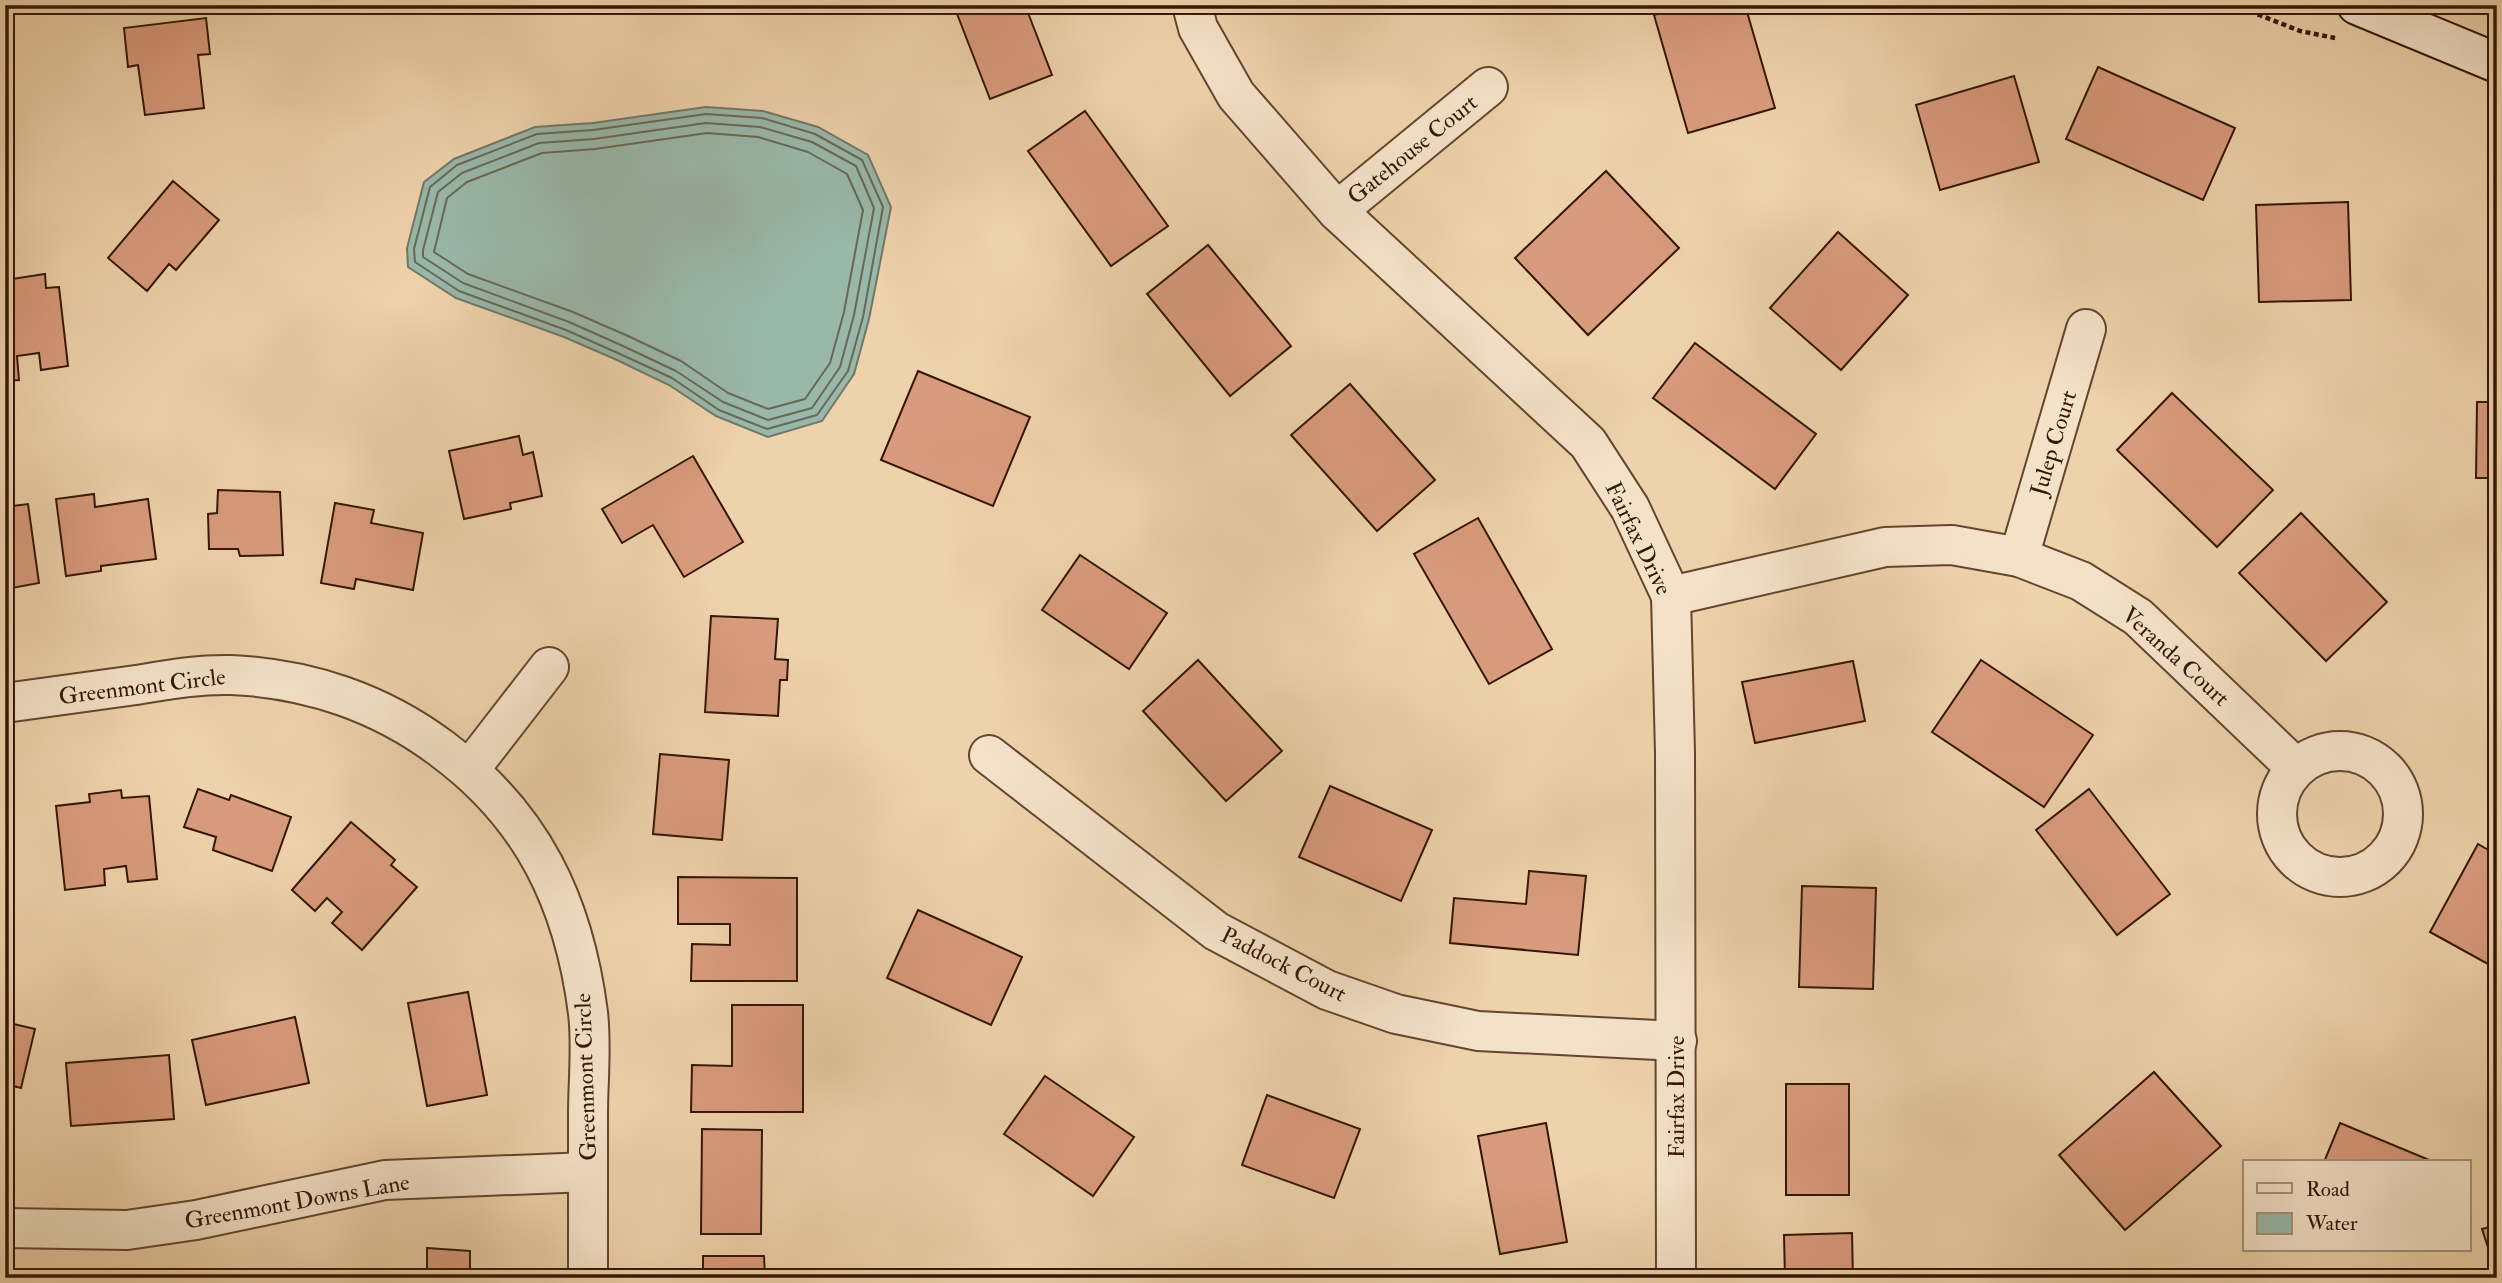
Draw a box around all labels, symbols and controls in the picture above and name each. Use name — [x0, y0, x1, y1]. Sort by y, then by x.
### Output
street label: Gatehouse Court — [1341, 88, 1483, 211]
street label: Julep Court — [2023, 387, 2084, 501]
street label: Fairfax Drive — [1599, 477, 1679, 600]
street label: Veranda Court — [2116, 600, 2236, 712]
street label: Greenmont Circle — [57, 662, 227, 711]
street label: Paddock Court — [1216, 920, 1351, 1008]
street label: Greenmont Circle — [568, 992, 603, 1161]
street label: Fairfax Drive — [1662, 1035, 1691, 1158]
legend — [2243, 1160, 2470, 1252]
street label: Greenmont Downs Lane — [182, 1167, 412, 1236]
text: Road — [2306, 1176, 2351, 1203]
text: Water — [2305, 1210, 2358, 1237]

